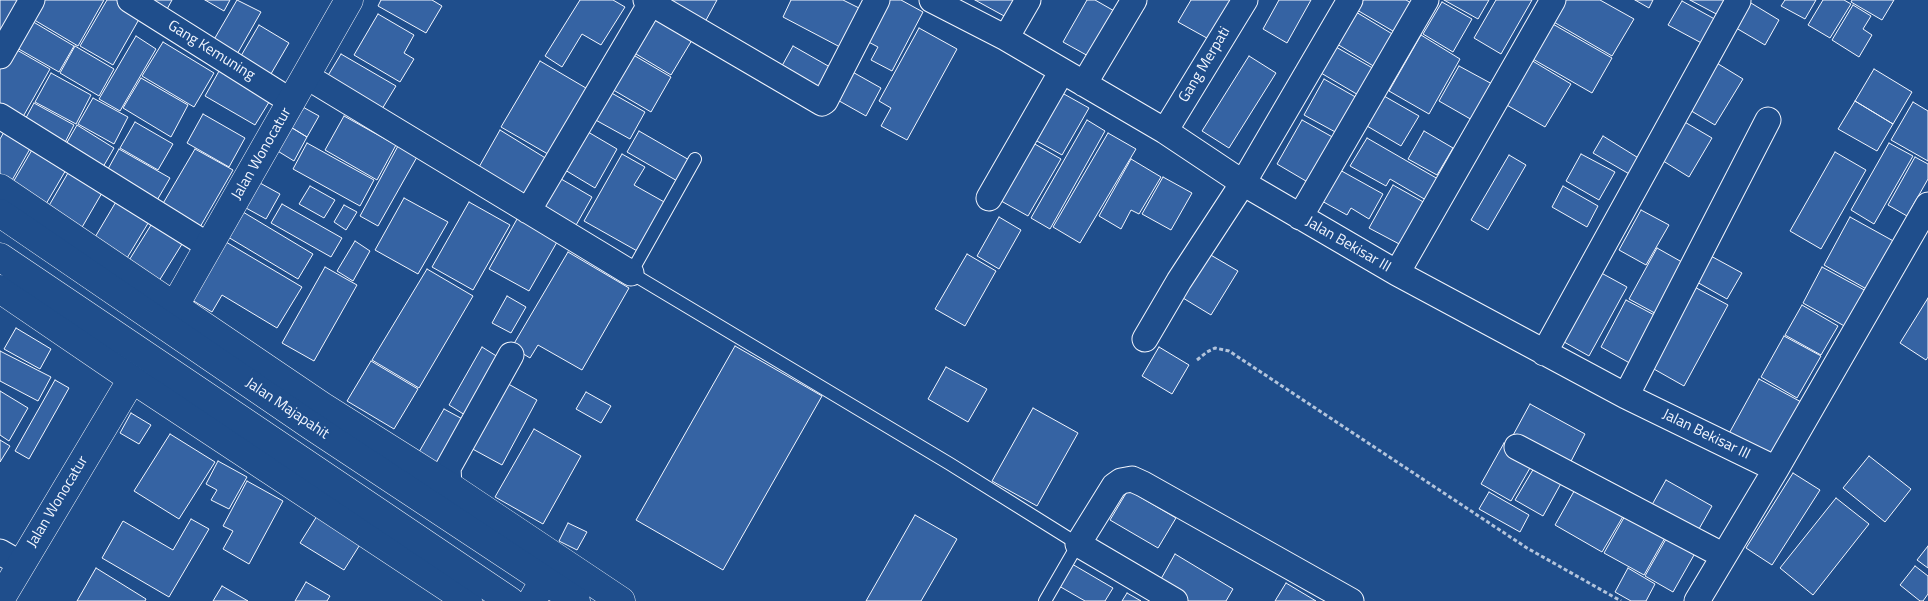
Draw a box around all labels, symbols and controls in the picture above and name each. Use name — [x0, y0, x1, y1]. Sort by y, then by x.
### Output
street label: Gang Kemuning — [164, 17, 258, 85]
street label: Gang Merpati — [1175, 24, 1235, 106]
street label: Jalan Wonocatur — [228, 105, 296, 203]
street label: Jalan Bekisar III — [1302, 213, 1394, 277]
street label: Jalan Majapahit — [242, 374, 332, 444]
street label: Jalan Bekisar III — [1659, 406, 1753, 464]
street label: Jalan Wonocatur — [24, 453, 92, 551]

